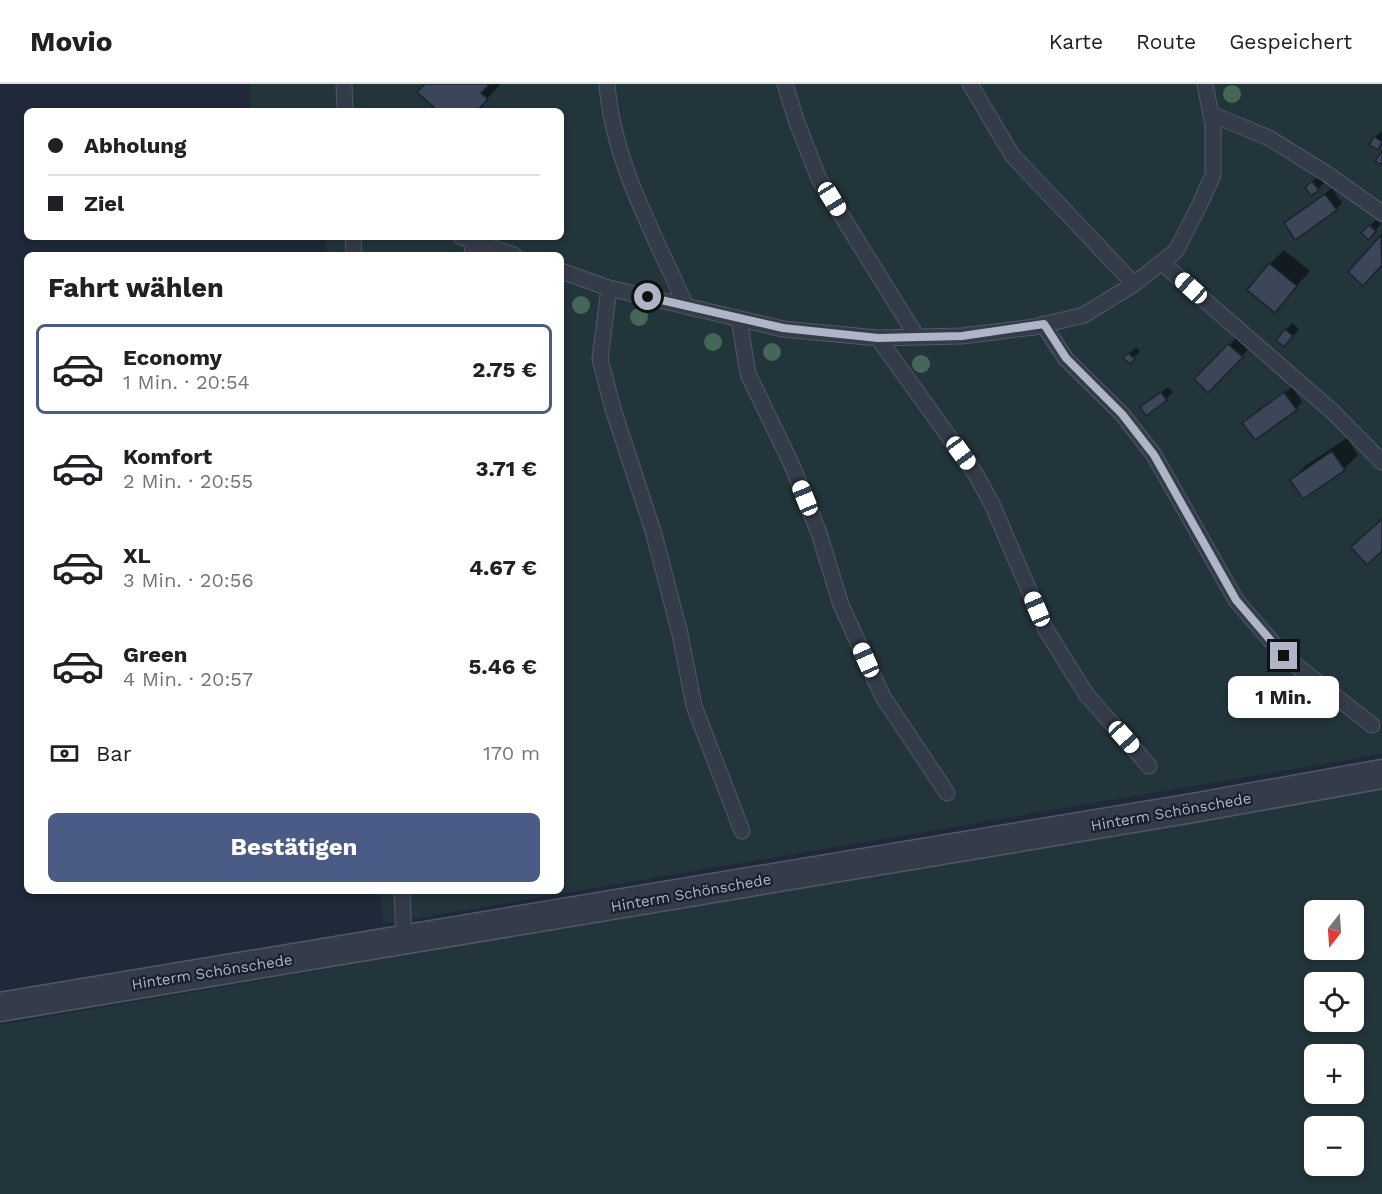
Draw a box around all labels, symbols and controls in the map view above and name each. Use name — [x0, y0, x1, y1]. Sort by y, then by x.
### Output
text: Movio — [30, 25, 113, 58]
text: Karte — [1049, 29, 1103, 54]
text: Route — [1136, 29, 1196, 54]
text: Gespeichert — [1229, 29, 1352, 54]
text: Abholung — [84, 133, 186, 158]
car — [815, 179, 849, 219]
text: Ziel — [84, 191, 124, 216]
car — [1172, 269, 1210, 307]
text: Fahrt wählen — [48, 272, 224, 304]
route start — [634, 283, 661, 310]
icon: car — [51, 342, 105, 396]
text: Economy — [123, 345, 222, 370]
text: 2.75 € — [472, 357, 537, 382]
text: 1 Min. · 20:54 — [123, 370, 250, 394]
car — [943, 433, 979, 473]
icon: car — [51, 441, 105, 495]
text: Komfort — [123, 444, 212, 469]
text: 3.71 € — [475, 456, 537, 481]
text: 2 Min. · 20:55 — [123, 469, 253, 493]
car — [790, 478, 820, 518]
icon: car — [51, 540, 105, 594]
text: XL — [123, 543, 151, 568]
text: 4.67 € — [469, 555, 537, 580]
text: 3 Min. · 20:56 — [123, 568, 254, 592]
car — [1022, 589, 1052, 629]
icon: car — [51, 639, 105, 693]
car — [850, 640, 882, 680]
text: Green — [123, 642, 187, 667]
route end — [1270, 642, 1297, 669]
text: 5.46 € — [468, 654, 537, 679]
text: 4 Min. · 20:57 — [123, 667, 253, 691]
callout: 1 Min. — [1228, 677, 1340, 719]
text: 1 Min. — [1255, 685, 1312, 709]
car — [1105, 718, 1143, 756]
icon: cash — [48, 737, 81, 770]
text: Bar — [96, 741, 132, 766]
text: 170 m — [483, 741, 540, 765]
street label: Hinterm Schönschede — [1089, 789, 1253, 835]
button: Bestätigen — [48, 813, 540, 882]
street label: Hinterm Schönschede — [609, 870, 773, 916]
north arrow — [1304, 900, 1364, 960]
map controls — [1304, 900, 1364, 1176]
street label: Hinterm Schönschede — [130, 950, 294, 994]
button: locate — [1304, 972, 1364, 1032]
button: + — [1304, 1044, 1364, 1104]
button: − — [1304, 1116, 1364, 1176]

